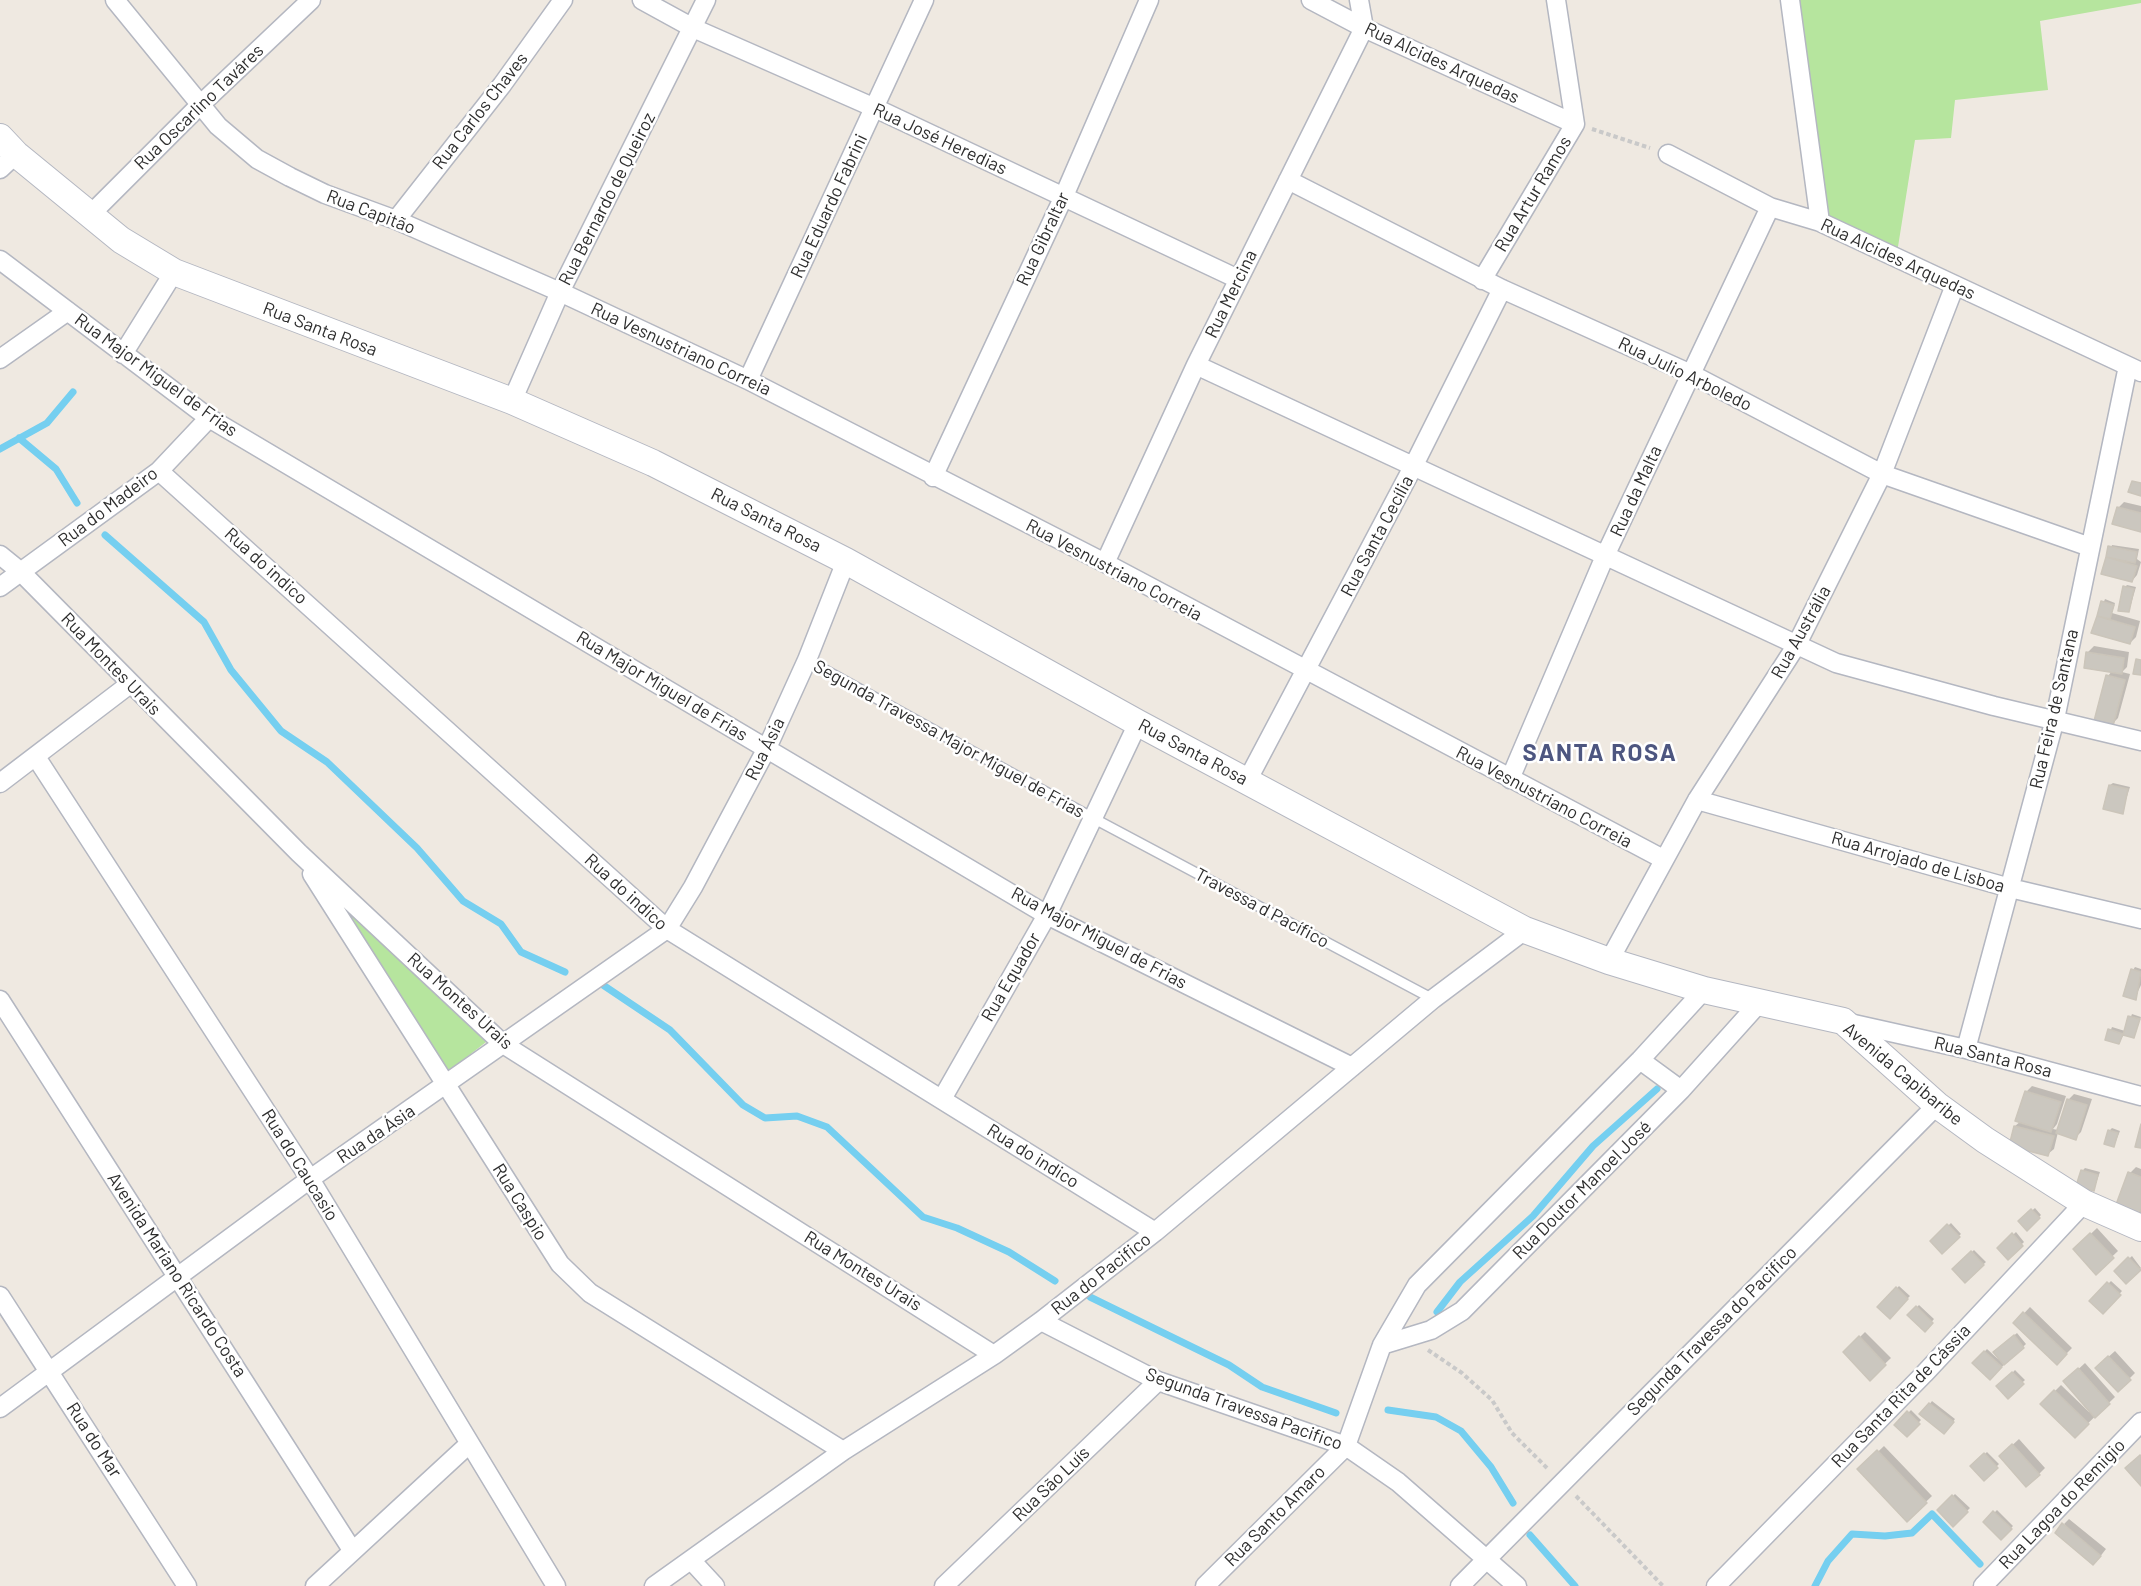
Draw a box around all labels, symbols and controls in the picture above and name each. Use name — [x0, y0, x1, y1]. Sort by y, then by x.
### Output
street label: Rua Alcides Arquedas — [1361, 18, 1523, 108]
street label: Rua Oscarlino Taváres — [130, 40, 268, 174]
street label: Rua Carlos Chaves — [428, 48, 532, 174]
street label: Rua José Heredias — [870, 99, 1010, 179]
street label: Rua Bernardo de Queiroz — [554, 109, 660, 289]
street label: Rua Eduardo Fabrini — [786, 130, 872, 282]
street label: Rua Artur Ramos — [1490, 132, 1576, 256]
street label: Rua Capitão — [324, 185, 418, 239]
street label: Rua Gibraltar — [1012, 189, 1074, 289]
street label: Rua Alcides Arquedas — [1817, 214, 1979, 304]
street label: Rua Mercina — [1200, 246, 1262, 342]
street label: Rua Santa Rosa — [260, 297, 380, 361]
street label: Rua Vesnustriano Correia — [588, 298, 774, 400]
street label: Rua Major Miguel de Frias — [70, 309, 242, 441]
street label: Rua Julio Arboledo — [1615, 332, 1755, 416]
street label: Rua da Malta — [1605, 442, 1667, 540]
street label: Rua do Madeiro — [54, 463, 162, 551]
street label: Rua Santa Cecília — [1336, 472, 1418, 600]
street label: Rua Santa Rosa — [707, 483, 825, 557]
street label: Rua Vesnustriano Correia — [1022, 514, 1206, 626]
street label: Rua do indico — [220, 523, 312, 609]
street label: Rua Austrália — [1767, 582, 1835, 682]
street label: Rua Montes Urais — [57, 608, 165, 720]
street label: Rua Major Miguel de Frias — [572, 626, 752, 746]
street label: Rua Feira de Santana — [2025, 627, 2083, 791]
street label: Segunda Travessa Major Miguel de Frias — [810, 655, 1088, 823]
street label: Rua Ásia — [741, 714, 789, 784]
street label: Rua Santa Rosa — [1135, 714, 1251, 790]
district label: SANTA ROSA — [1523, 739, 1677, 767]
street label: Rua Vesnustriano Correia — [1452, 741, 1636, 853]
street label: Rua Arrojado de Lisboa — [1829, 827, 2007, 897]
street label: Rua do indico — [580, 849, 672, 935]
street label: Travessa d Pacífico — [1191, 864, 1333, 952]
street label: Rua Major Miguel de Frias — [1007, 882, 1191, 994]
street label: Rua Equador — [977, 929, 1045, 1025]
street label: Rua Montes Urais — [403, 948, 517, 1054]
street label: Avenida Capibaribe — [1839, 1018, 1967, 1130]
street label: Rua Santa Rosa — [1932, 1032, 2054, 1082]
street label: Rua da Ásia — [333, 1100, 419, 1168]
street label: Rua do Caucasio — [257, 1105, 343, 1225]
street label: Rua Doutor Manoel José — [1508, 1116, 1656, 1264]
street label: Rua do indico — [983, 1119, 1083, 1193]
street label: Rua Caspio — [488, 1160, 552, 1244]
street label: Avenida Mariano Ricardo Costa — [103, 1169, 251, 1381]
street label: Rua Montes Urais — [800, 1226, 926, 1316]
street label: Rua do Pacifico — [1047, 1228, 1155, 1320]
street label: Segunda Travessa do Pacifico — [1623, 1242, 1801, 1420]
street label: Rua Santa Rita de Cássia — [1827, 1320, 1975, 1472]
street label: Segunda Travessa Pacifico — [1143, 1363, 1345, 1455]
street label: Rua do Mar — [62, 1398, 126, 1482]
street label: Rua Lagoa do Remigio — [1994, 1434, 2130, 1574]
street label: Rua São Luís — [1008, 1442, 1094, 1526]
street label: Rua Santo Amaro — [1220, 1461, 1330, 1571]

